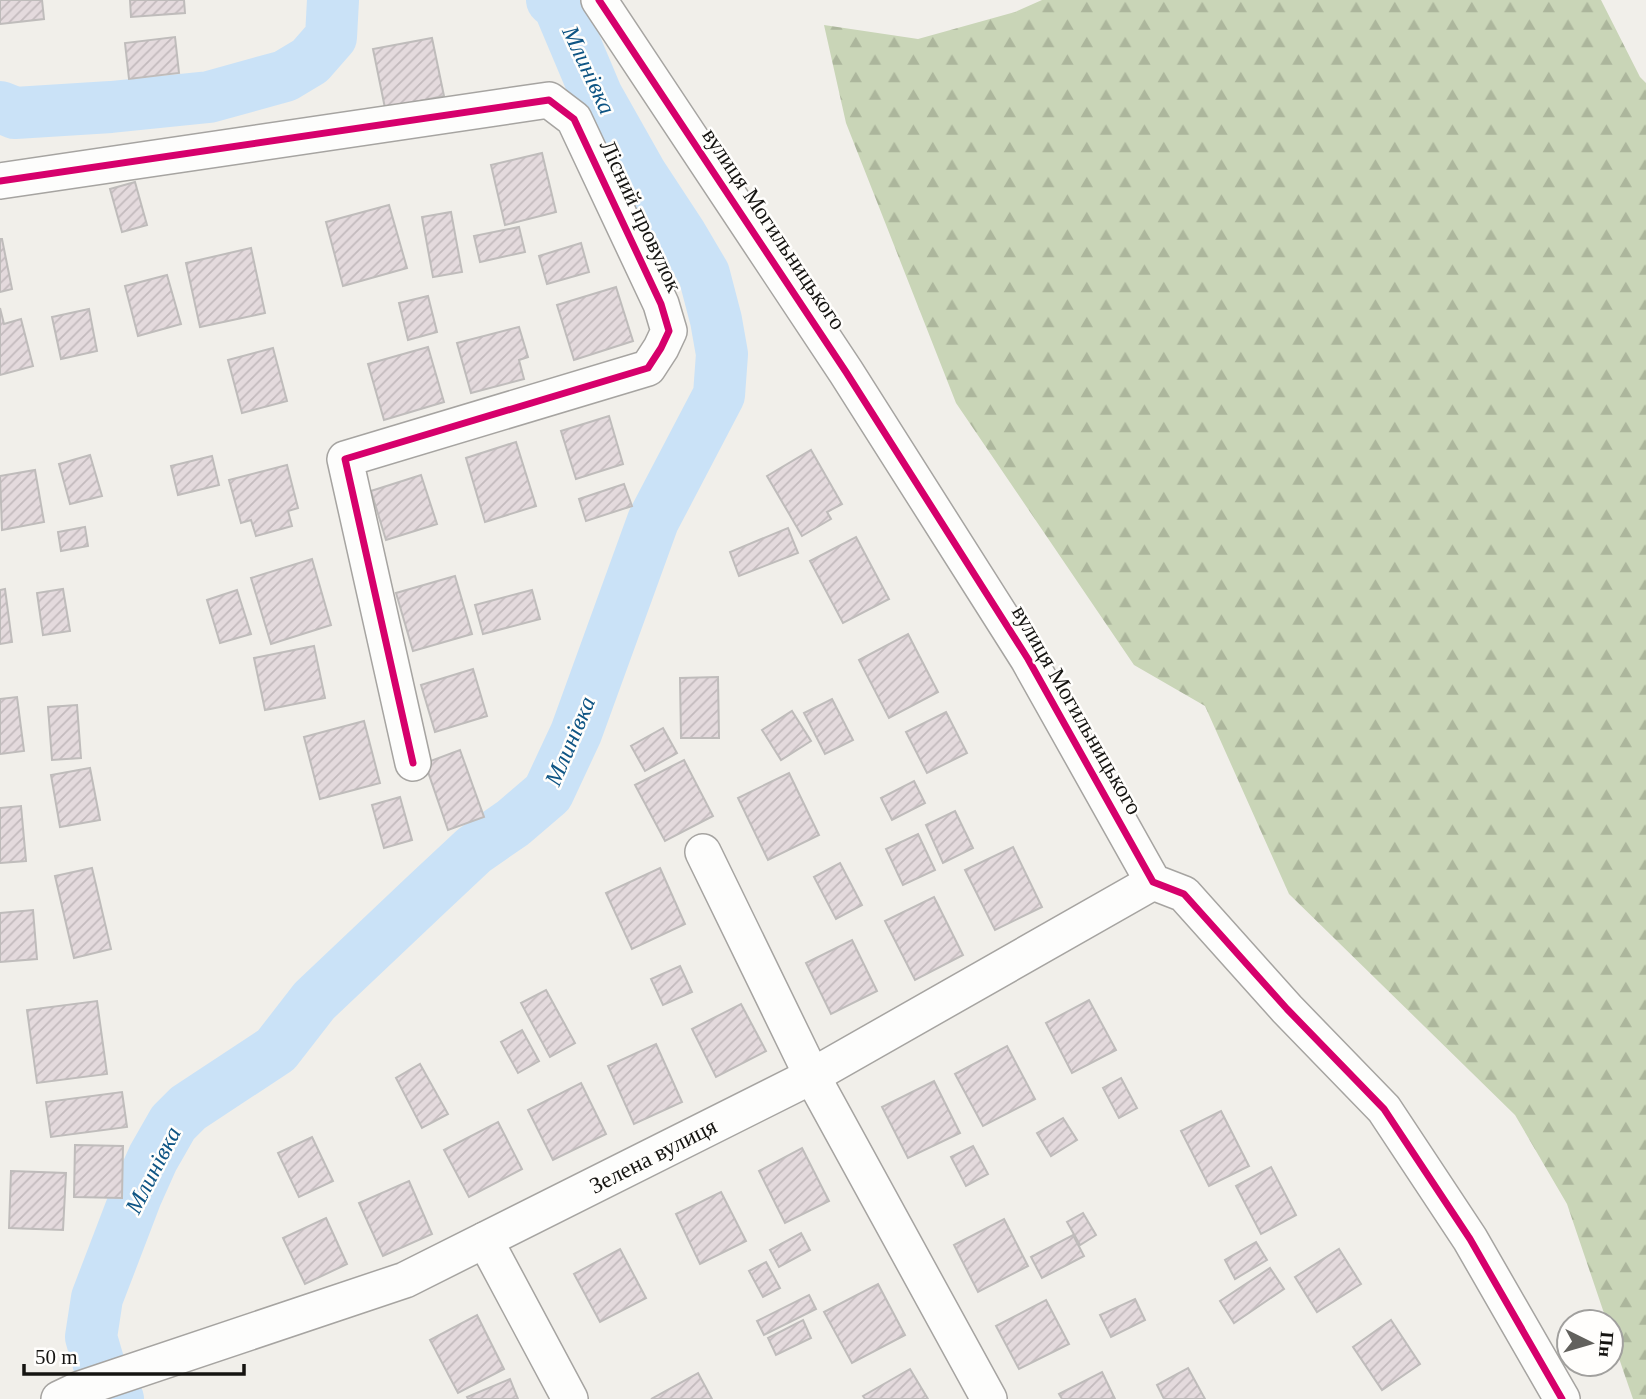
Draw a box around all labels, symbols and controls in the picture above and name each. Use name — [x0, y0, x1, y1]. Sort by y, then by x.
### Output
water label: Млинівка — [557, 21, 621, 118]
street label: вулиця Могильницького — [697, 124, 851, 334]
street label: Лісний провулок — [595, 136, 688, 297]
street label: вулиця Могильницького — [1007, 601, 1147, 819]
water label: Млинівка — [539, 693, 600, 790]
street label: Зелена вулиця — [585, 1113, 721, 1199]
water label: Млинівка — [120, 1122, 186, 1219]
north arrow — [1555, 1308, 1625, 1378]
text: Пн — [1595, 1331, 1618, 1358]
scale bar — [24, 1332, 245, 1376]
text: 50 m — [35, 1345, 78, 1369]

